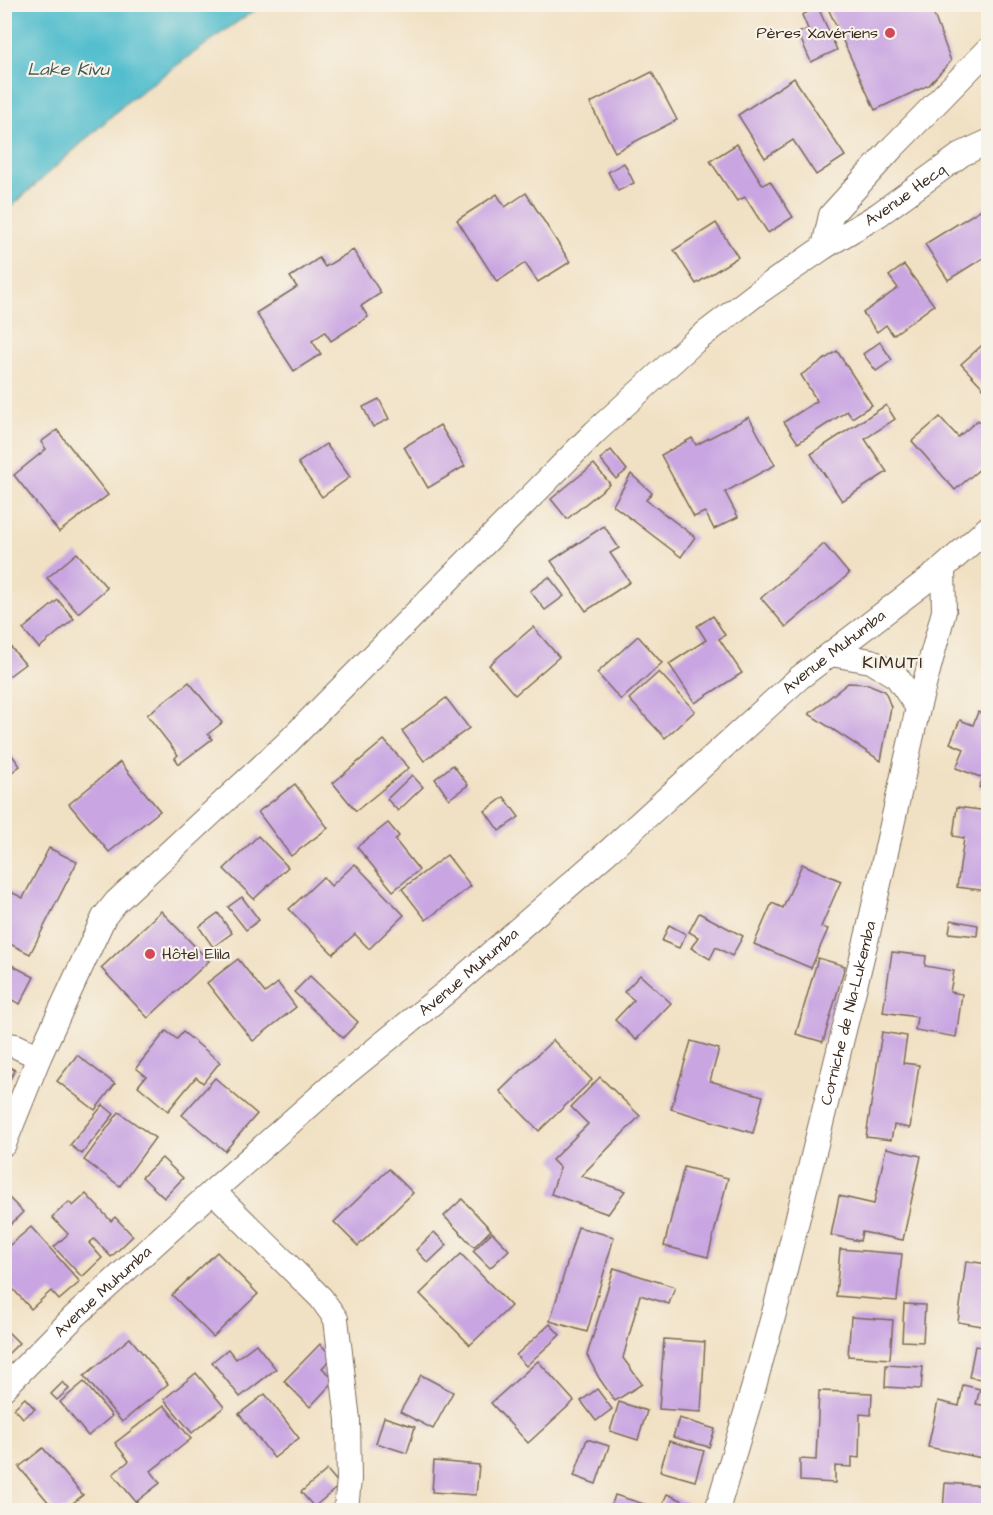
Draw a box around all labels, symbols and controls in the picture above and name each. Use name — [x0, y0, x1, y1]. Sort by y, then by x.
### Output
place label: Pères Xavériens — [757, 22, 878, 44]
marker: Pères Xavériens — [883, 26, 897, 40]
water label: Lake Kivu — [27, 57, 110, 82]
street label: Avenue Hecq — [861, 158, 950, 231]
street label: Avenue Muhumba — [778, 605, 890, 699]
district label: KIMUTI — [862, 650, 924, 675]
street label: Corniche de Nia-Lukemba — [815, 919, 881, 1107]
street label: Avenue Muhumba — [414, 923, 523, 1021]
place label: Hôtel Elila — [162, 943, 230, 965]
marker: Hôtel Elila — [143, 947, 157, 961]
street label: Avenue Muhumba — [49, 1241, 156, 1342]

